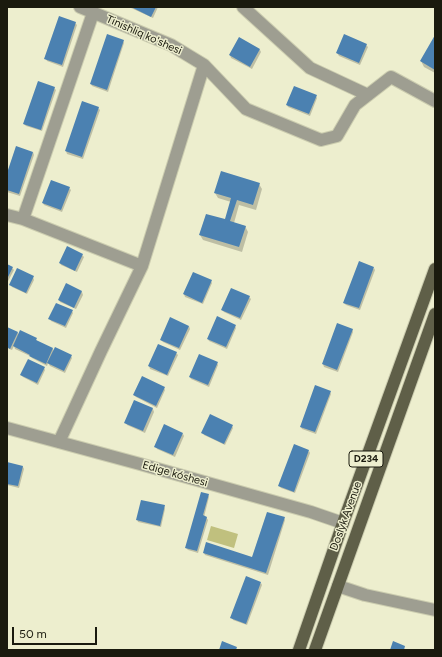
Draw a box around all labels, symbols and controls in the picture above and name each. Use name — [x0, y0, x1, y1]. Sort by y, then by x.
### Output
street label: Tinishliq ko'shesi — [104, 12, 184, 58]
road number: D234 — [349, 451, 383, 467]
street label: Edige kóshesi — [141, 458, 209, 490]
street label: Doslyk Avenue — [327, 480, 365, 552]
scale bar — [14, 619, 99, 645]
text: 50 m — [19, 627, 47, 641]

